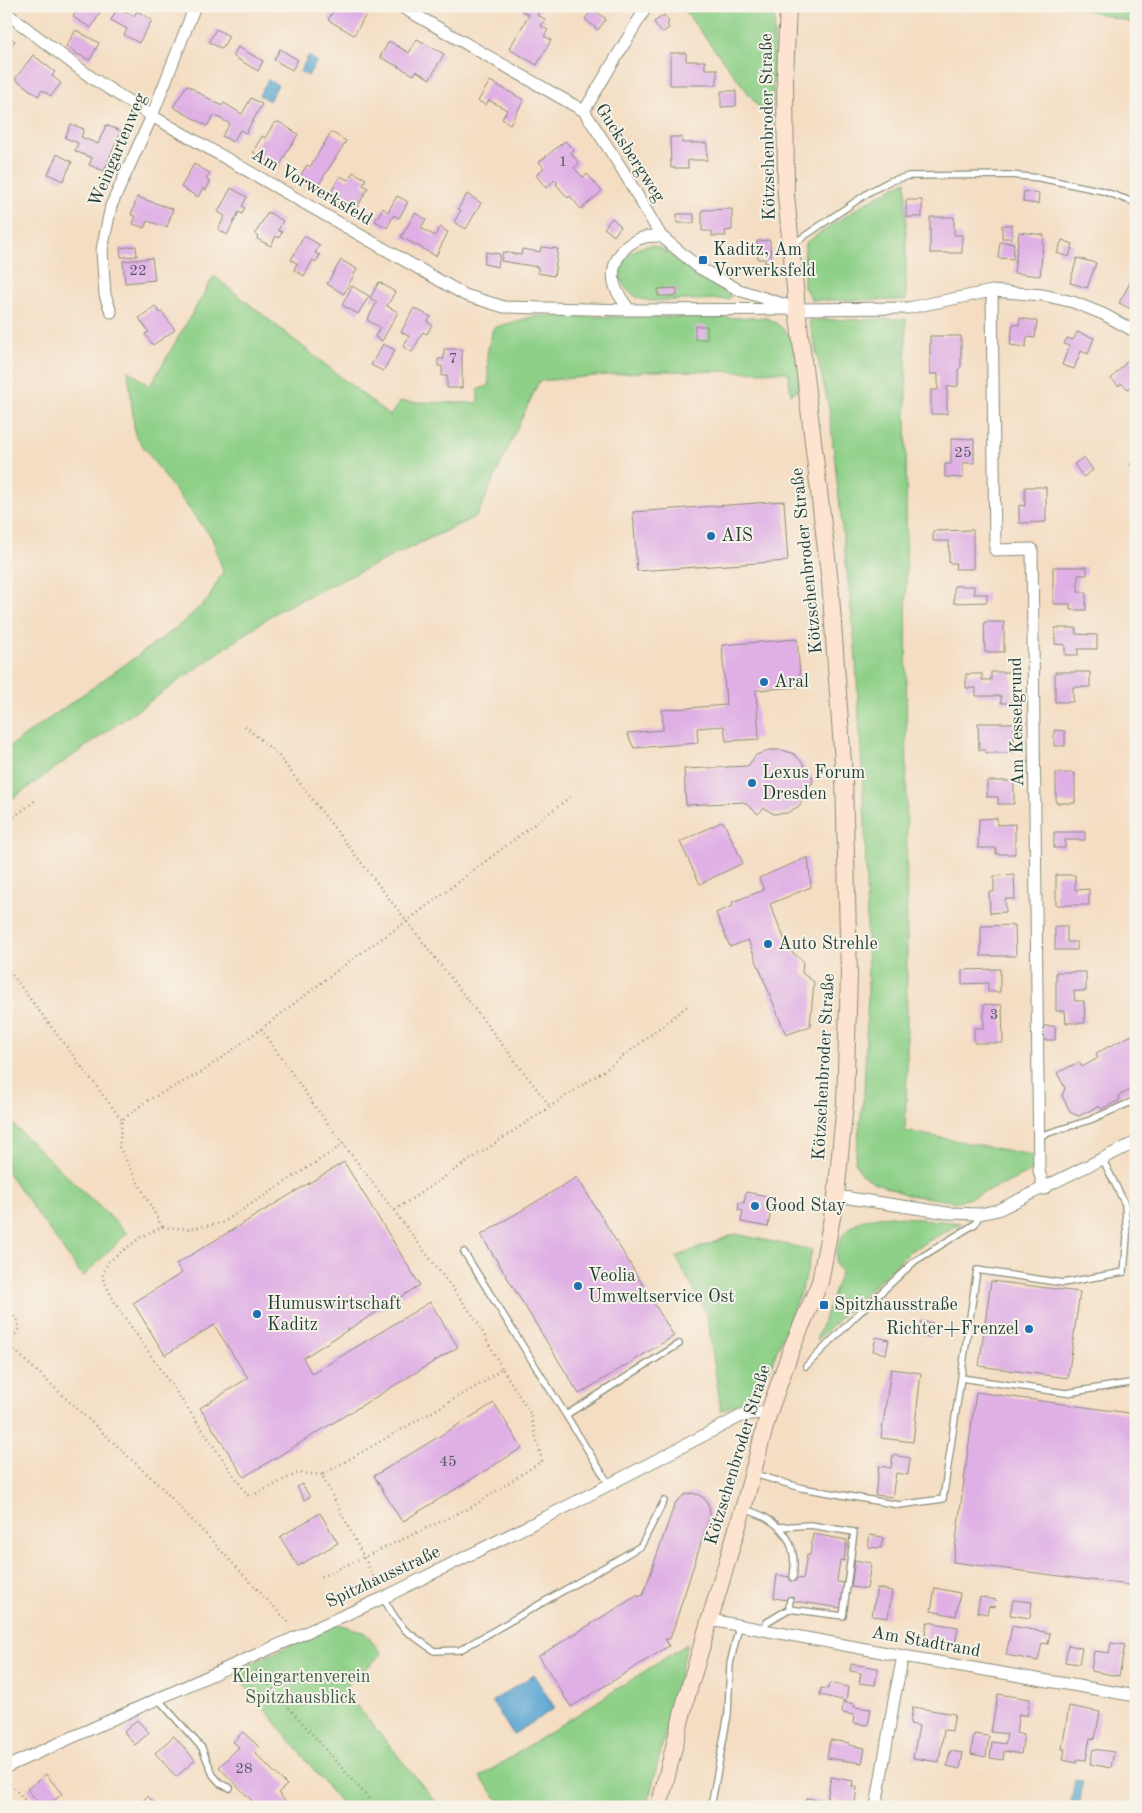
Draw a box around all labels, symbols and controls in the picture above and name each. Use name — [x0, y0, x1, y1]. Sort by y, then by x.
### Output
street label: Kötzschenbroder Straße — [757, 33, 779, 221]
street label: Weingartenweg — [86, 90, 150, 210]
street label: Gucksbergweg — [592, 101, 669, 206]
street label: Am Vorwerksfeld — [249, 145, 375, 229]
house number: 1 — [559, 155, 567, 170]
place label: Kaditz, Am Vorwerksfeld — [713, 241, 816, 280]
marker: Kaditz, Am Vorwerksfeld — [697, 254, 709, 266]
house number: 22 — [129, 264, 147, 279]
house number: 7 — [449, 352, 457, 367]
house number: 25 — [954, 446, 972, 461]
street label: Kötzschenbroder Straße — [788, 467, 826, 655]
place label: AIS — [721, 527, 753, 545]
marker: AIS — [705, 530, 717, 542]
street label: Am Kesselgrund — [1007, 657, 1027, 787]
place label: Aral — [774, 673, 809, 691]
marker: Aral — [758, 676, 770, 688]
place label: Lexus Forum Dresden — [762, 764, 865, 803]
marker: Lexus Forum Dresden — [746, 777, 758, 789]
place label: Auto Strehle — [778, 935, 878, 953]
marker: Auto Strehle — [762, 938, 774, 950]
street label: Kötzschenbroder Straße — [810, 973, 838, 1161]
house number: 3 — [990, 1008, 998, 1023]
place label: Good Stay — [765, 1197, 846, 1215]
marker: Good Stay — [749, 1200, 761, 1212]
place label: Veolia Umweltservice Ost — [588, 1267, 735, 1306]
marker: Veolia Umweltservice Ost — [572, 1280, 584, 1292]
place label: Humuswirtschaft Kaditz — [267, 1295, 402, 1334]
place label: Spitzhausstraße — [834, 1296, 958, 1314]
marker: Spitzhausstraße — [818, 1299, 830, 1311]
marker: Humuswirtschaft Kaditz — [251, 1308, 263, 1320]
place label: Richter+Frenzel — [886, 1320, 1019, 1338]
marker: Richter+Frenzel — [1023, 1323, 1035, 1335]
street label: Kötzschenbroder Straße — [702, 1363, 774, 1547]
house number: 45 — [439, 1455, 457, 1470]
street label: Spitzhausstraße — [323, 1543, 443, 1611]
street label: Am Stadtrand — [870, 1624, 982, 1660]
park label: Kleingartenverein Spitzhausblick — [232, 1668, 371, 1707]
house number: 28 — [235, 1762, 253, 1777]

